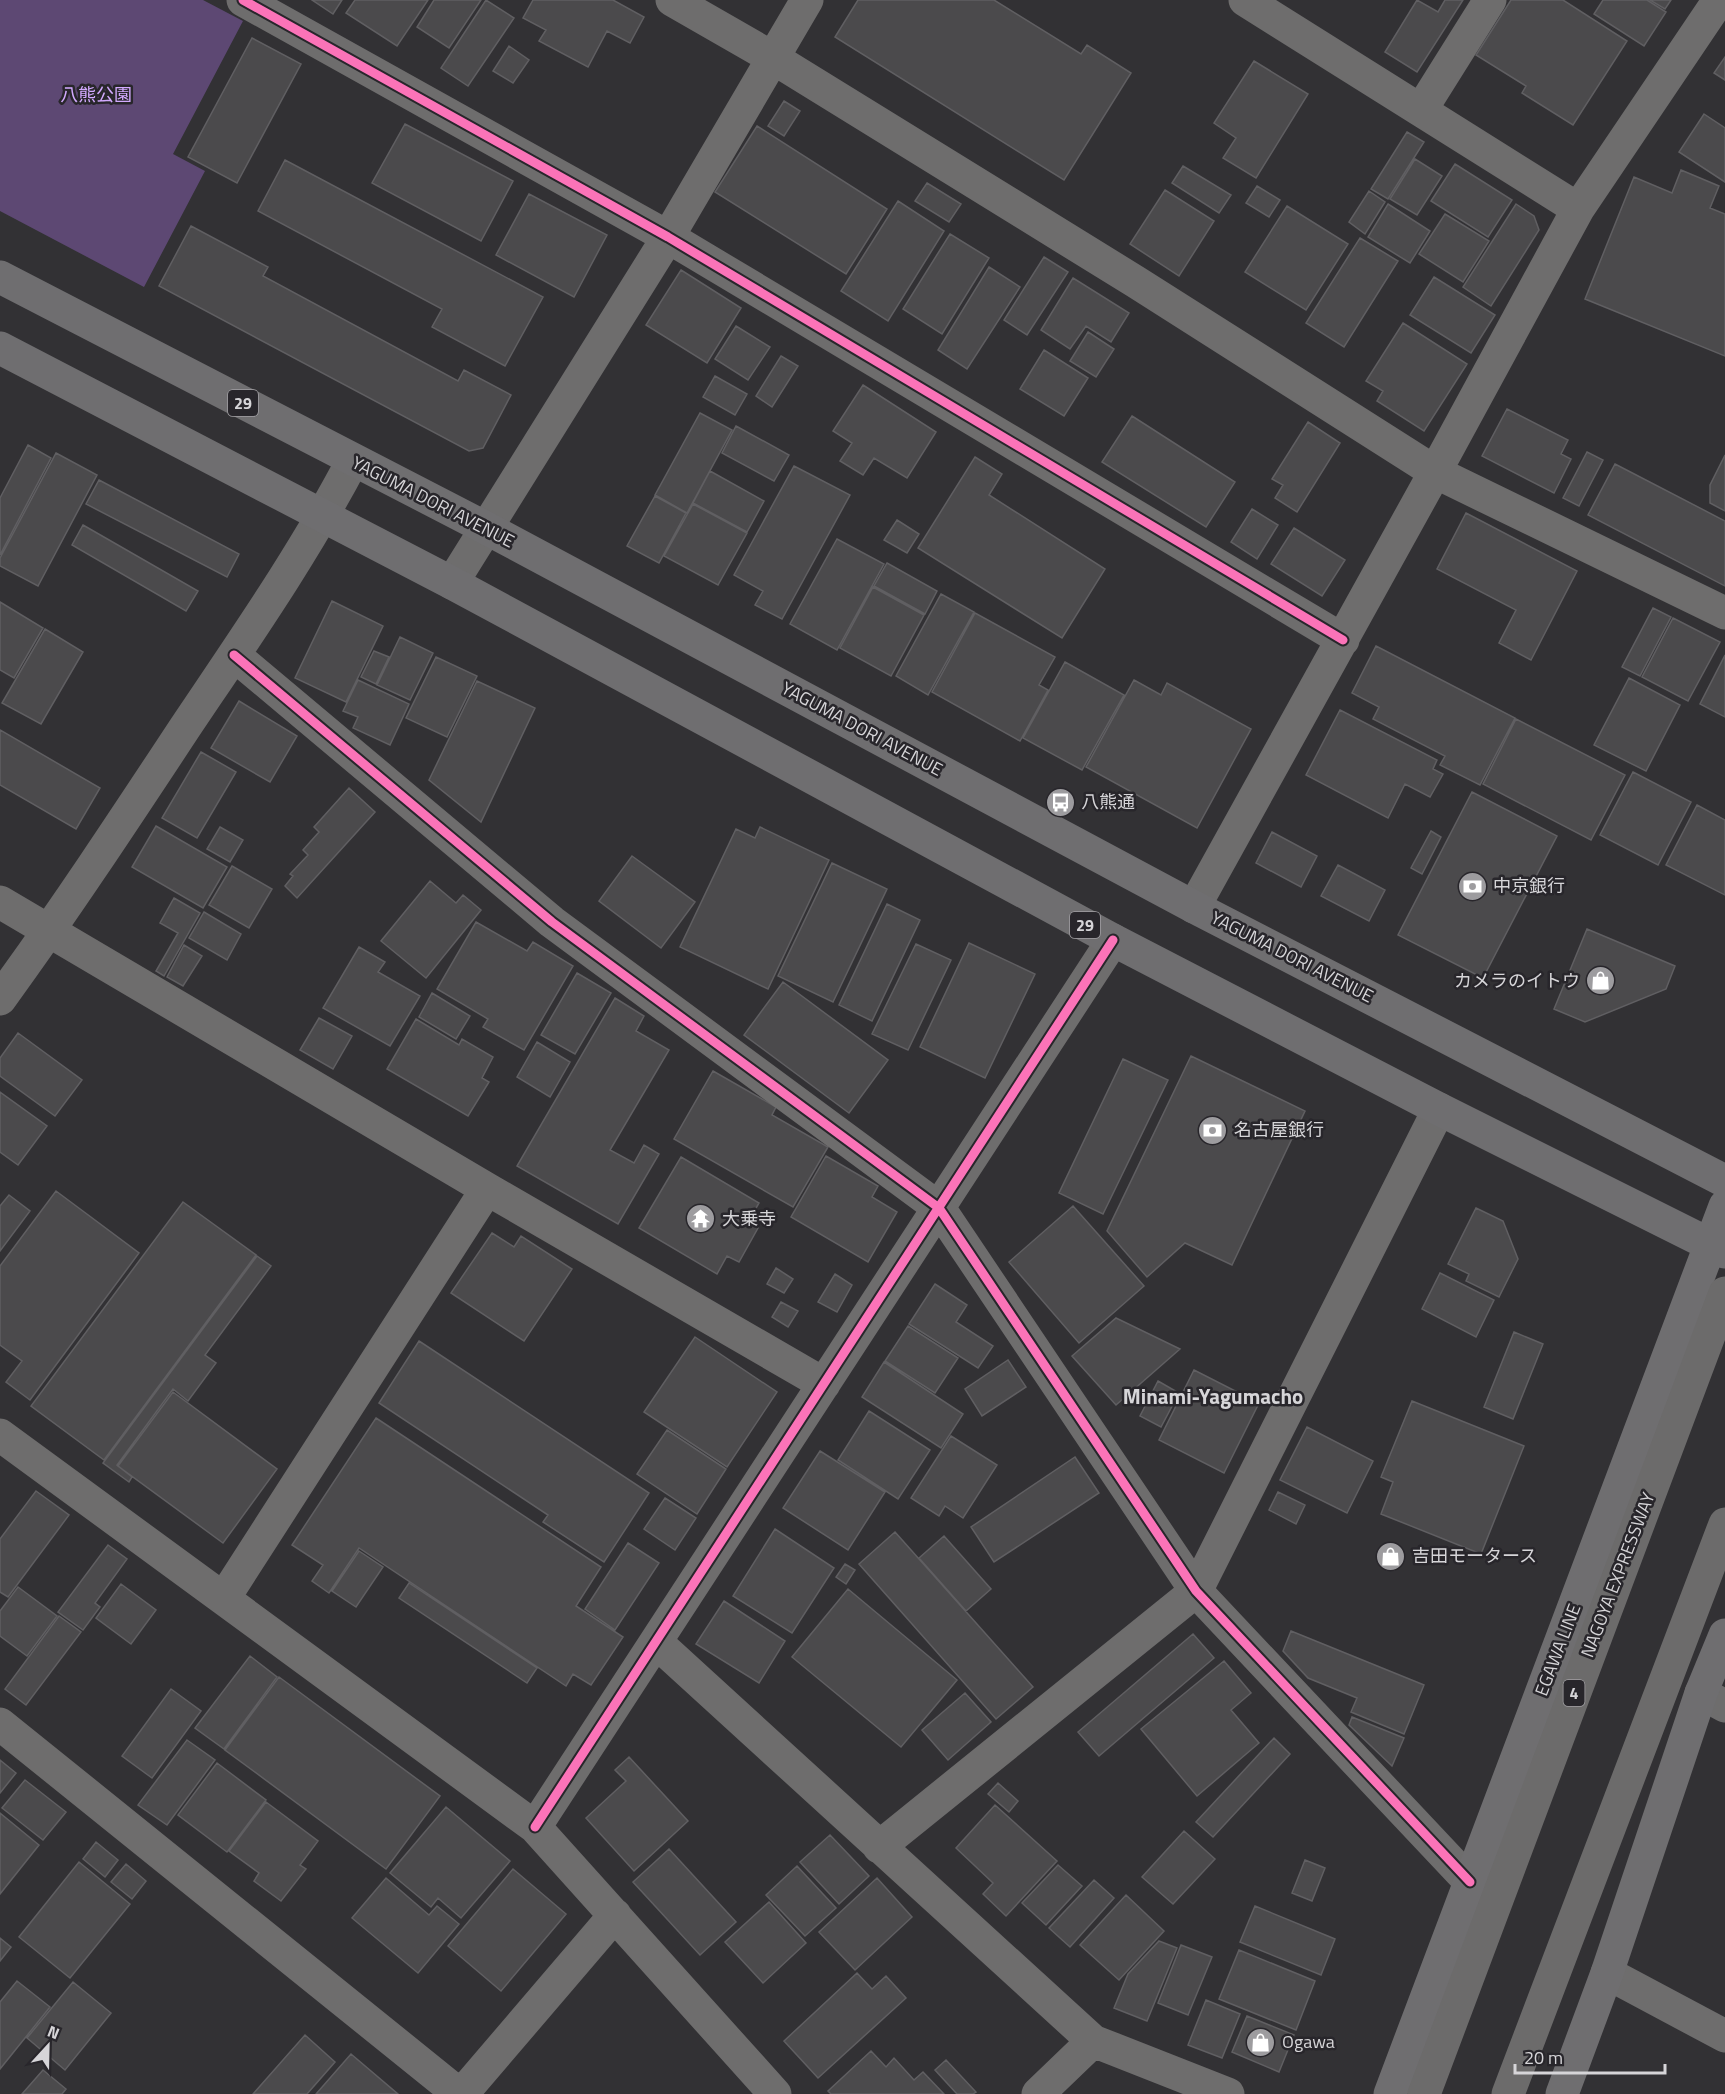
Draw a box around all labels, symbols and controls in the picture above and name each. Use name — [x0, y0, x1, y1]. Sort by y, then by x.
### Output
park label: 八熊公園 — [60, 81, 132, 108]
road number: 29 — [228, 390, 258, 416]
street label: YAGUMA DORI AVENUE — [347, 449, 519, 554]
street label: YAGUMA DORI AVENUE — [777, 675, 948, 783]
bus stop icon: 八熊通 — [1044, 786, 1076, 818]
place label: 八熊通 — [1081, 788, 1135, 815]
bank icon: 中京銀行 — [1456, 870, 1488, 902]
place label: 中京銀行 — [1493, 872, 1565, 899]
street label: YAGUMA DORI AVENUE — [1206, 904, 1378, 1009]
road number: 29 — [1070, 912, 1100, 938]
shop icon: カメラのイトウ — [1585, 965, 1617, 997]
place label: カメラのイトウ — [1454, 967, 1580, 994]
bank icon: 名古屋銀行 — [1197, 1114, 1229, 1146]
place label: 名古屋銀行 — [1234, 1116, 1324, 1143]
temple icon: 大乗寺 — [685, 1203, 717, 1235]
place label: 大乗寺 — [722, 1205, 776, 1232]
district label: Minami-Yagumacho — [1123, 1380, 1303, 1412]
street label: NAGOYA EXPRESSWAY — [1574, 1488, 1662, 1661]
shop icon: 吉田モータース — [1375, 1540, 1407, 1572]
place label: 吉田モータース — [1412, 1542, 1537, 1569]
street label: EGAWA LINE — [1528, 1600, 1587, 1700]
road number: 4 — [1564, 1680, 1584, 1706]
north arrow — [18, 2016, 78, 2076]
text: N — [44, 2019, 63, 2045]
shop icon: Ogawa — [1245, 2026, 1277, 2058]
place label: Ogawa — [1282, 2028, 1335, 2055]
scale bar — [1515, 2037, 1665, 2075]
text: 20 m — [1524, 2044, 1563, 2071]

